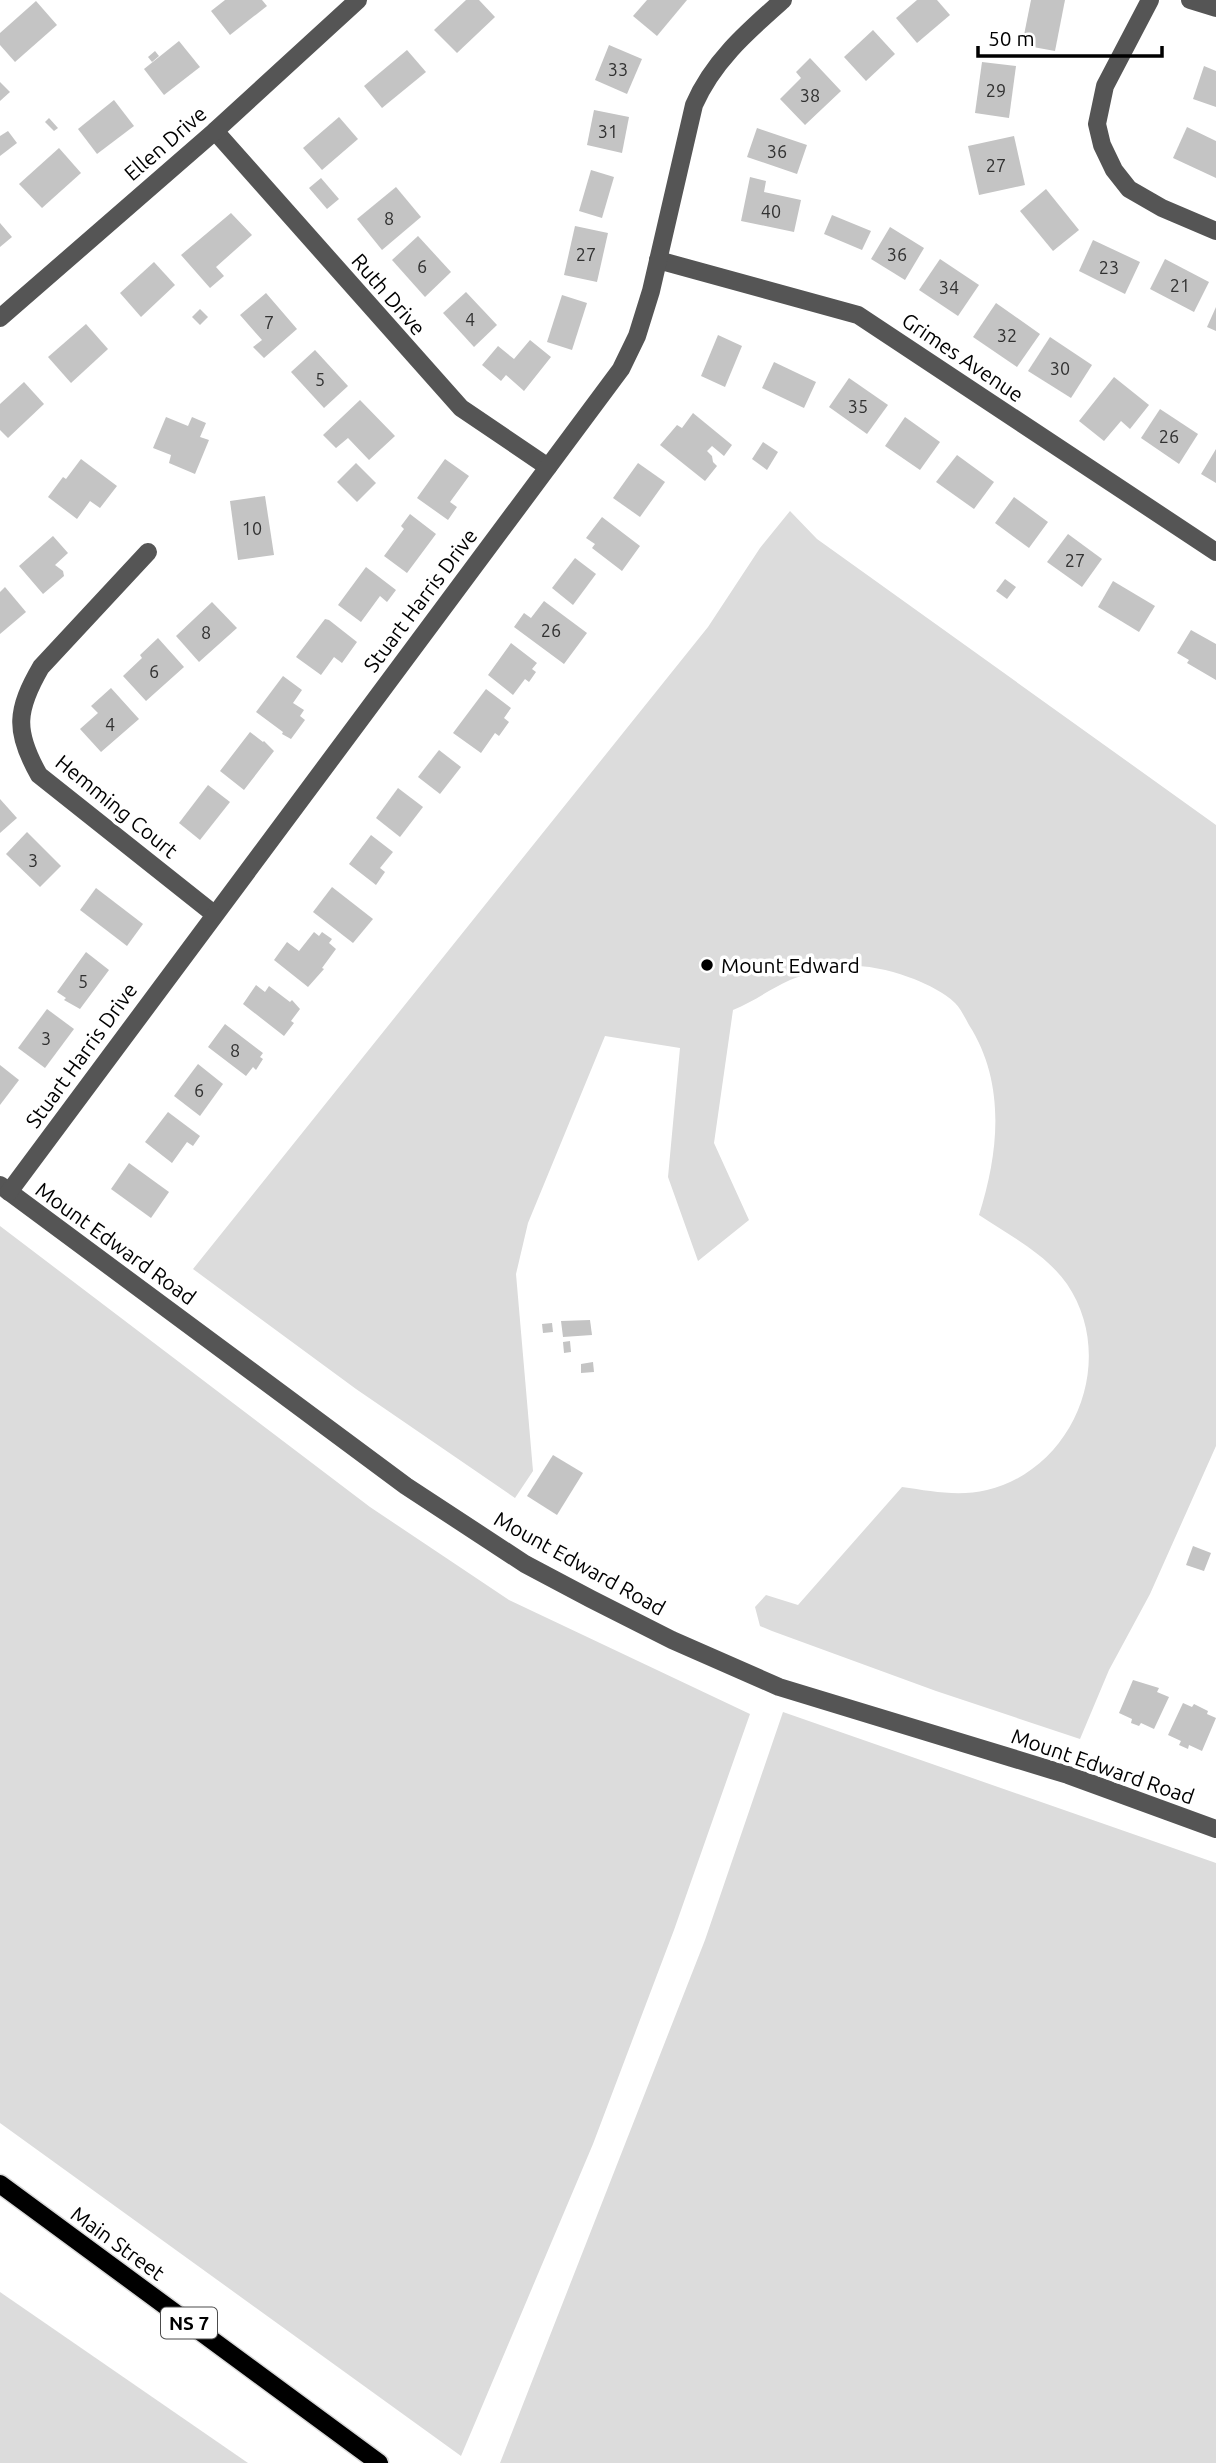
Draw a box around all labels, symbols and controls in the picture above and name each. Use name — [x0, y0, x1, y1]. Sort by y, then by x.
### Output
scale bar — [978, 14, 1162, 58]
text: 50 m — [988, 26, 1035, 50]
house number: 33 — [608, 59, 628, 79]
house number: 29 — [986, 80, 1006, 100]
house number: 38 — [800, 85, 820, 105]
street label: Ellen Drive — [119, 101, 211, 185]
house number: 31 — [598, 121, 618, 141]
house number: 36 — [767, 141, 787, 161]
house number: 27 — [986, 155, 1006, 175]
house number: 40 — [761, 201, 781, 221]
house number: 8 — [384, 208, 394, 228]
house number: 27 — [576, 244, 596, 264]
house number: 36 — [887, 244, 907, 264]
street label: Ruth Drive — [347, 248, 431, 340]
house number: 6 — [417, 256, 427, 276]
house number: 23 — [1099, 257, 1119, 277]
house number: 21 — [1170, 275, 1190, 295]
house number: 34 — [939, 277, 959, 297]
street label: Grimes Avenue — [898, 308, 1028, 406]
house number: 4 — [465, 309, 475, 329]
house number: 7 — [264, 312, 274, 332]
house number: 32 — [997, 325, 1017, 345]
house number: 30 — [1050, 358, 1070, 378]
house number: 5 — [315, 369, 325, 389]
house number: 35 — [848, 396, 868, 416]
house number: 26 — [1159, 426, 1179, 446]
house number: 10 — [242, 518, 262, 538]
street label: Stuart Harris Drive — [358, 524, 482, 676]
house number: 27 — [1065, 550, 1085, 570]
house number: 26 — [541, 620, 561, 640]
house number: 8 — [201, 622, 211, 642]
house number: 6 — [149, 661, 159, 681]
house number: 4 — [105, 714, 115, 734]
street label: Hemming Court — [51, 750, 183, 862]
house number: 3 — [28, 850, 38, 870]
place label: Mount Edward — [721, 953, 860, 977]
marker: Mount Edward — [699, 957, 715, 973]
house number: 5 — [78, 971, 88, 991]
street label: Stuart Harris Drive — [20, 978, 142, 1132]
house number: 3 — [41, 1028, 51, 1048]
house number: 8 — [230, 1040, 240, 1060]
house number: 6 — [194, 1080, 204, 1100]
street label: Mount Edward Road — [31, 1177, 201, 1309]
street label: Mount Edward Road — [490, 1506, 670, 1620]
street label: Mount Edward Road — [1008, 1723, 1198, 1809]
street label: Main Street — [67, 2201, 169, 2285]
road number: NS 7 — [161, 2308, 217, 2338]

